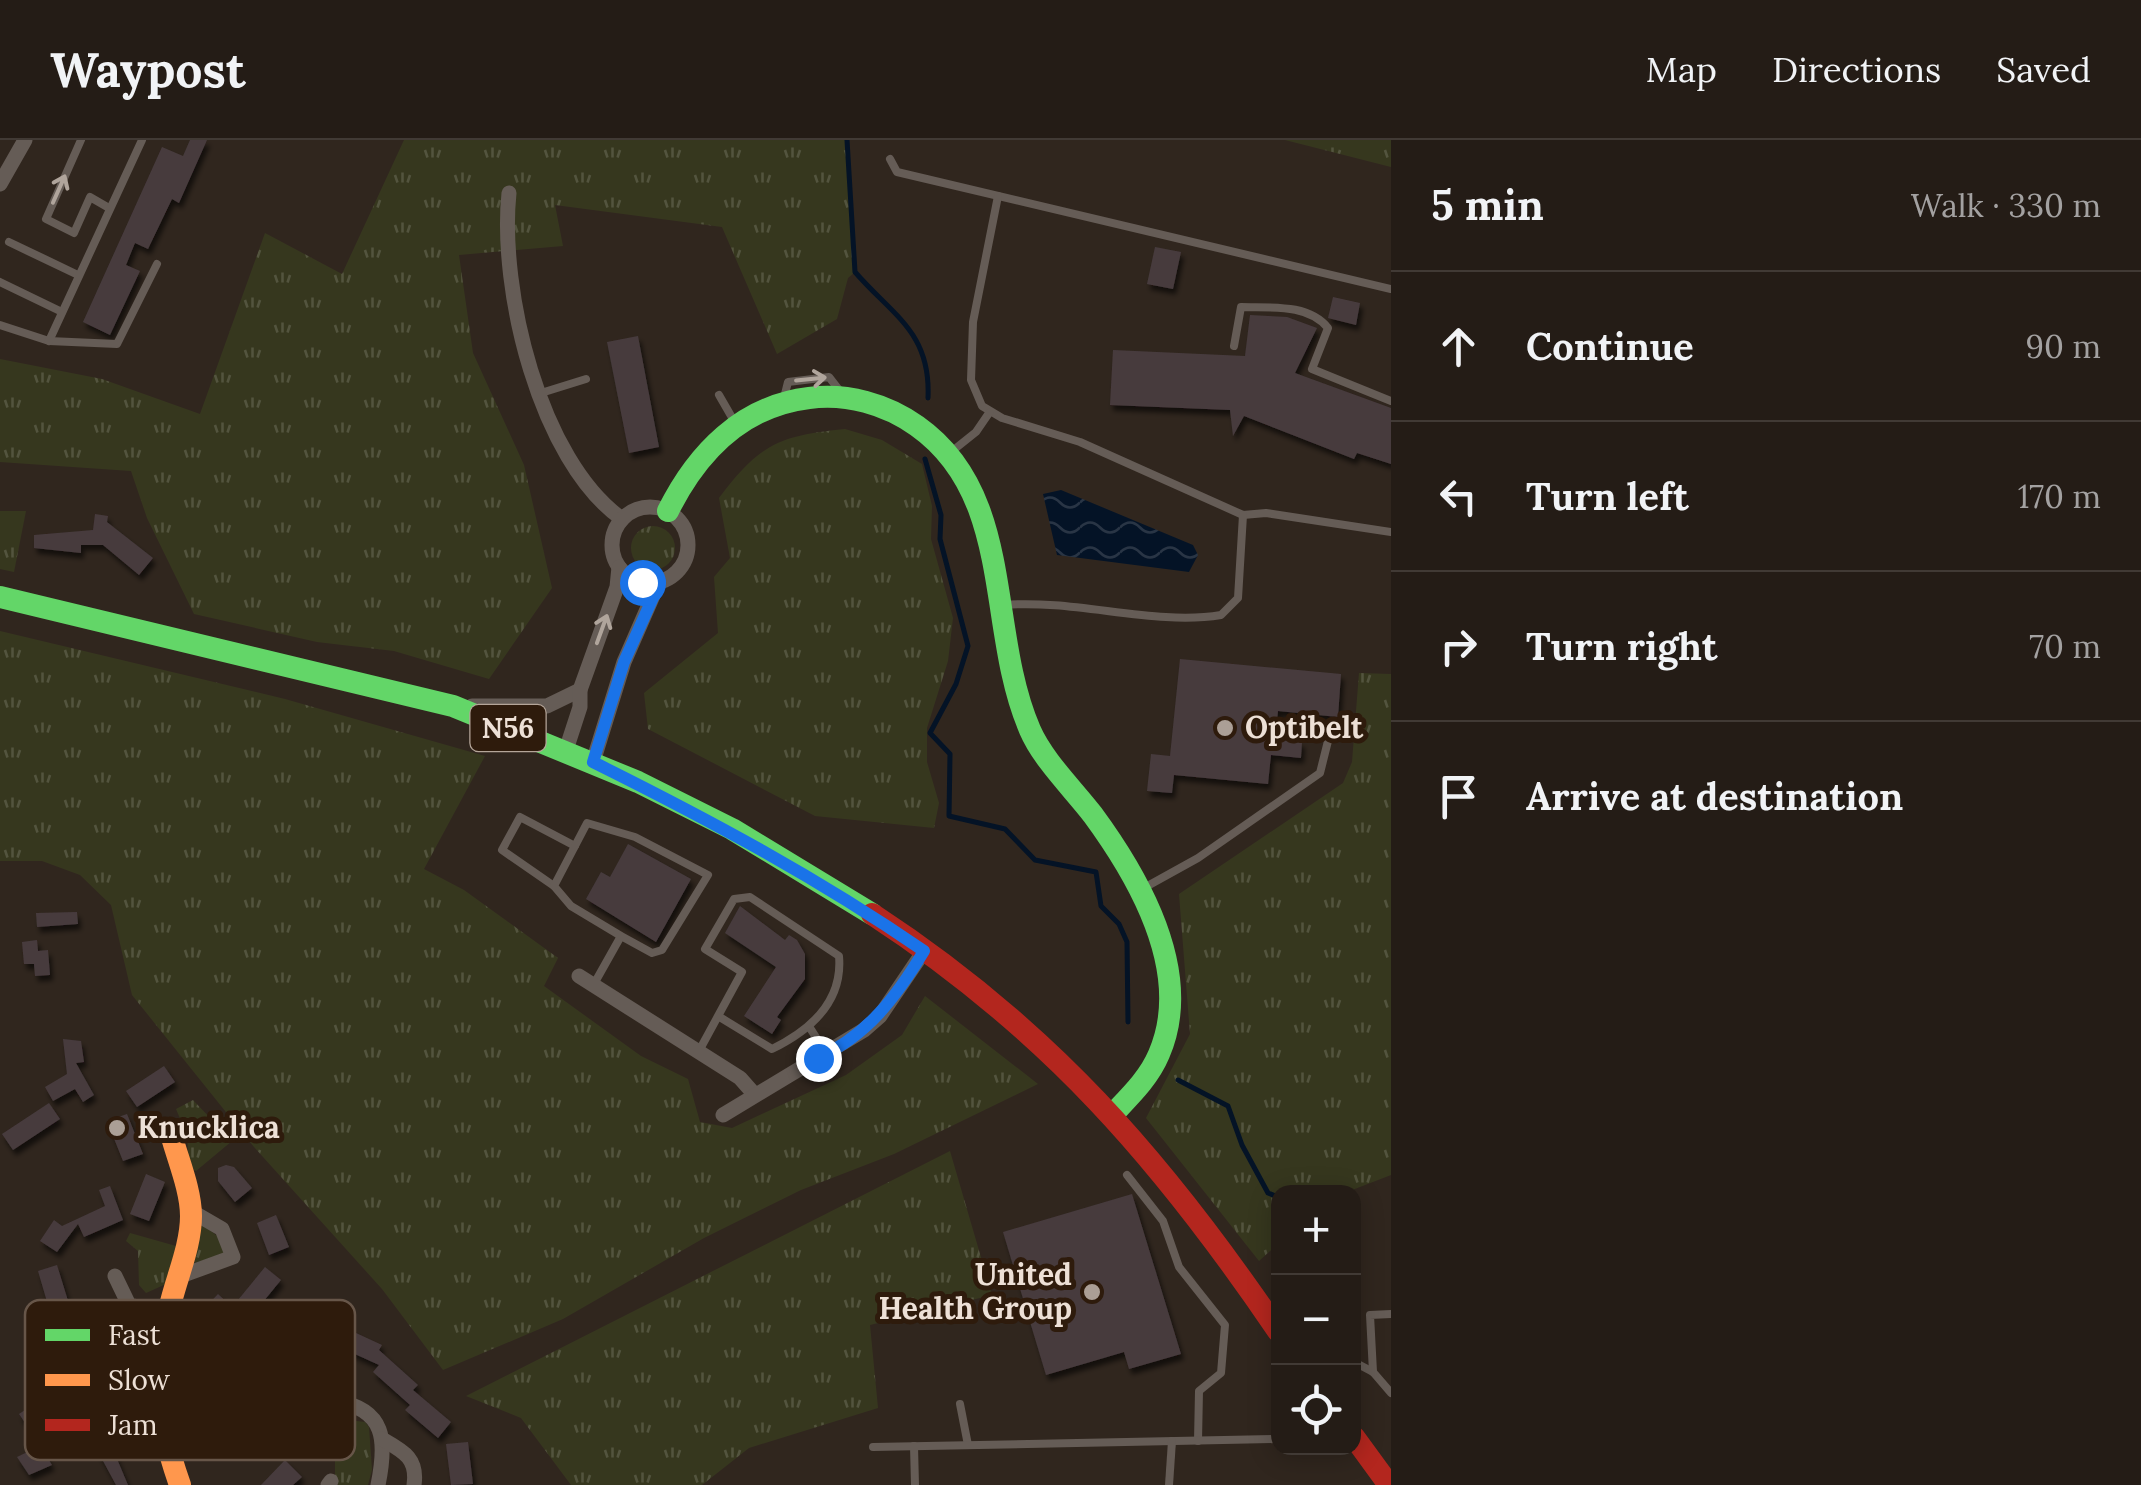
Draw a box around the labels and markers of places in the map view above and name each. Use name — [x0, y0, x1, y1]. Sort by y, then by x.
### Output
place label: Optibelt — [1245, 708, 1364, 746]
marker: Optibelt — [1214, 717, 1236, 739]
place label: Knucklica — [137, 1108, 280, 1146]
marker: Knucklica — [106, 1117, 128, 1139]
place label: United Health Group — [878, 1255, 1072, 1327]
marker: United Health Group — [1081, 1281, 1103, 1303]

